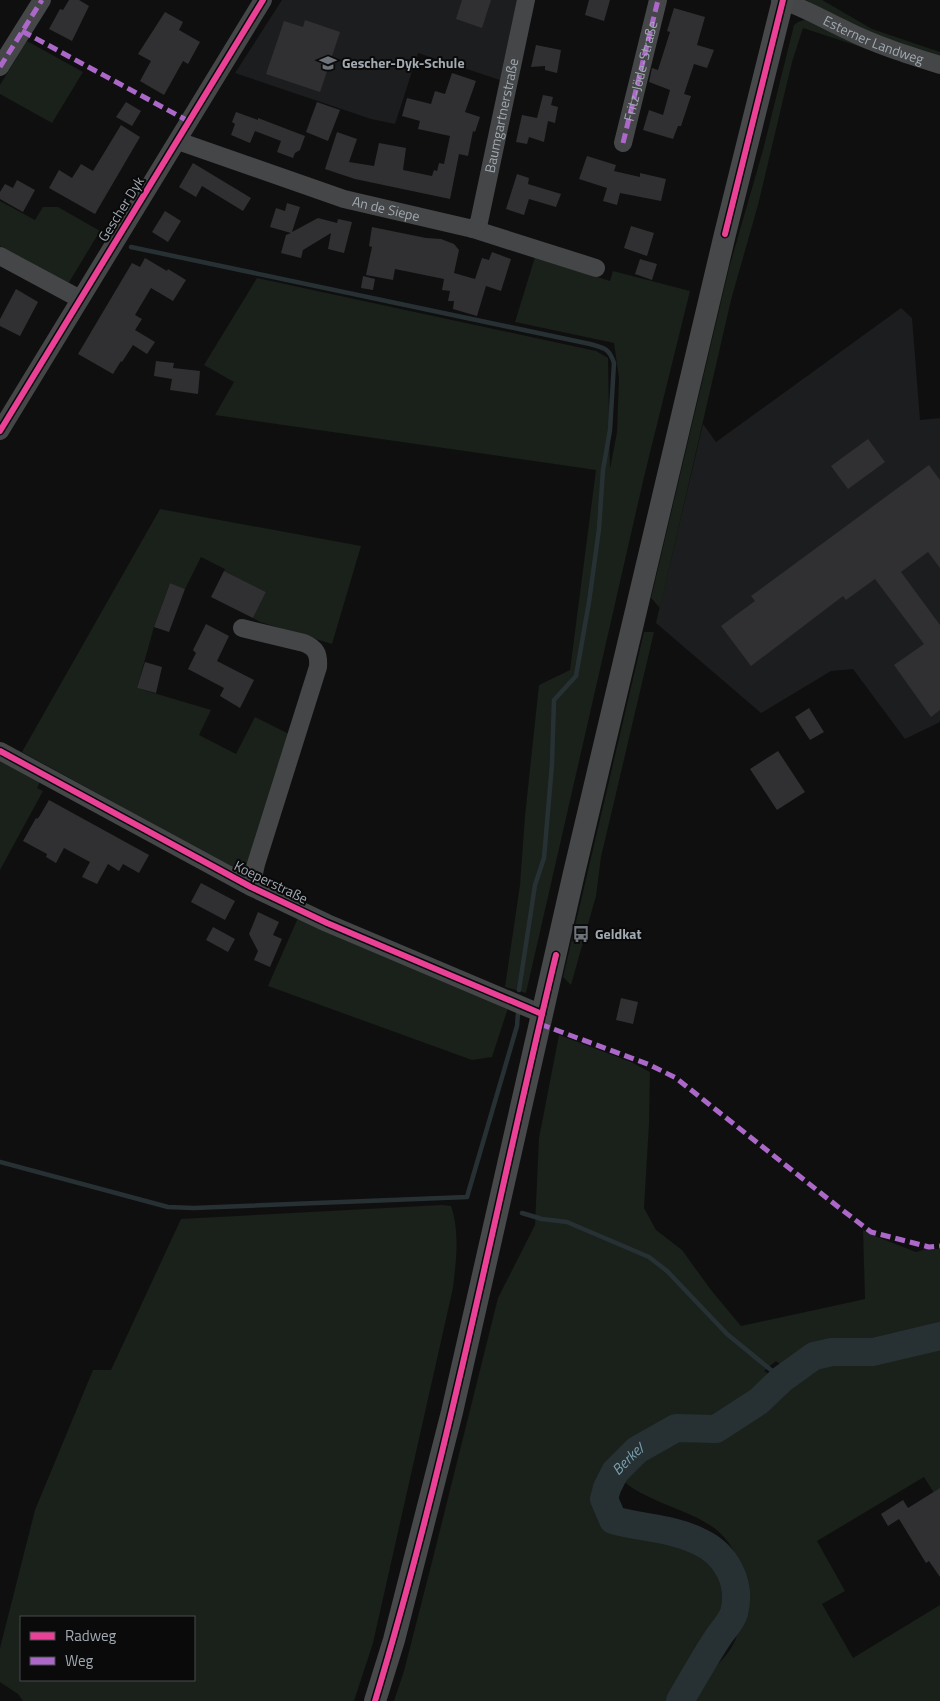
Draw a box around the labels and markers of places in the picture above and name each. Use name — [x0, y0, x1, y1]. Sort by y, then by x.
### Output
place label: Gescher-Dyk-Schule — [342, 52, 465, 73]
school or university icon: Gescher-Dyk-Schule — [318, 53, 338, 73]
place label: Geldkat — [595, 923, 642, 944]
bus stop icon: Geldkat — [571, 924, 591, 944]

